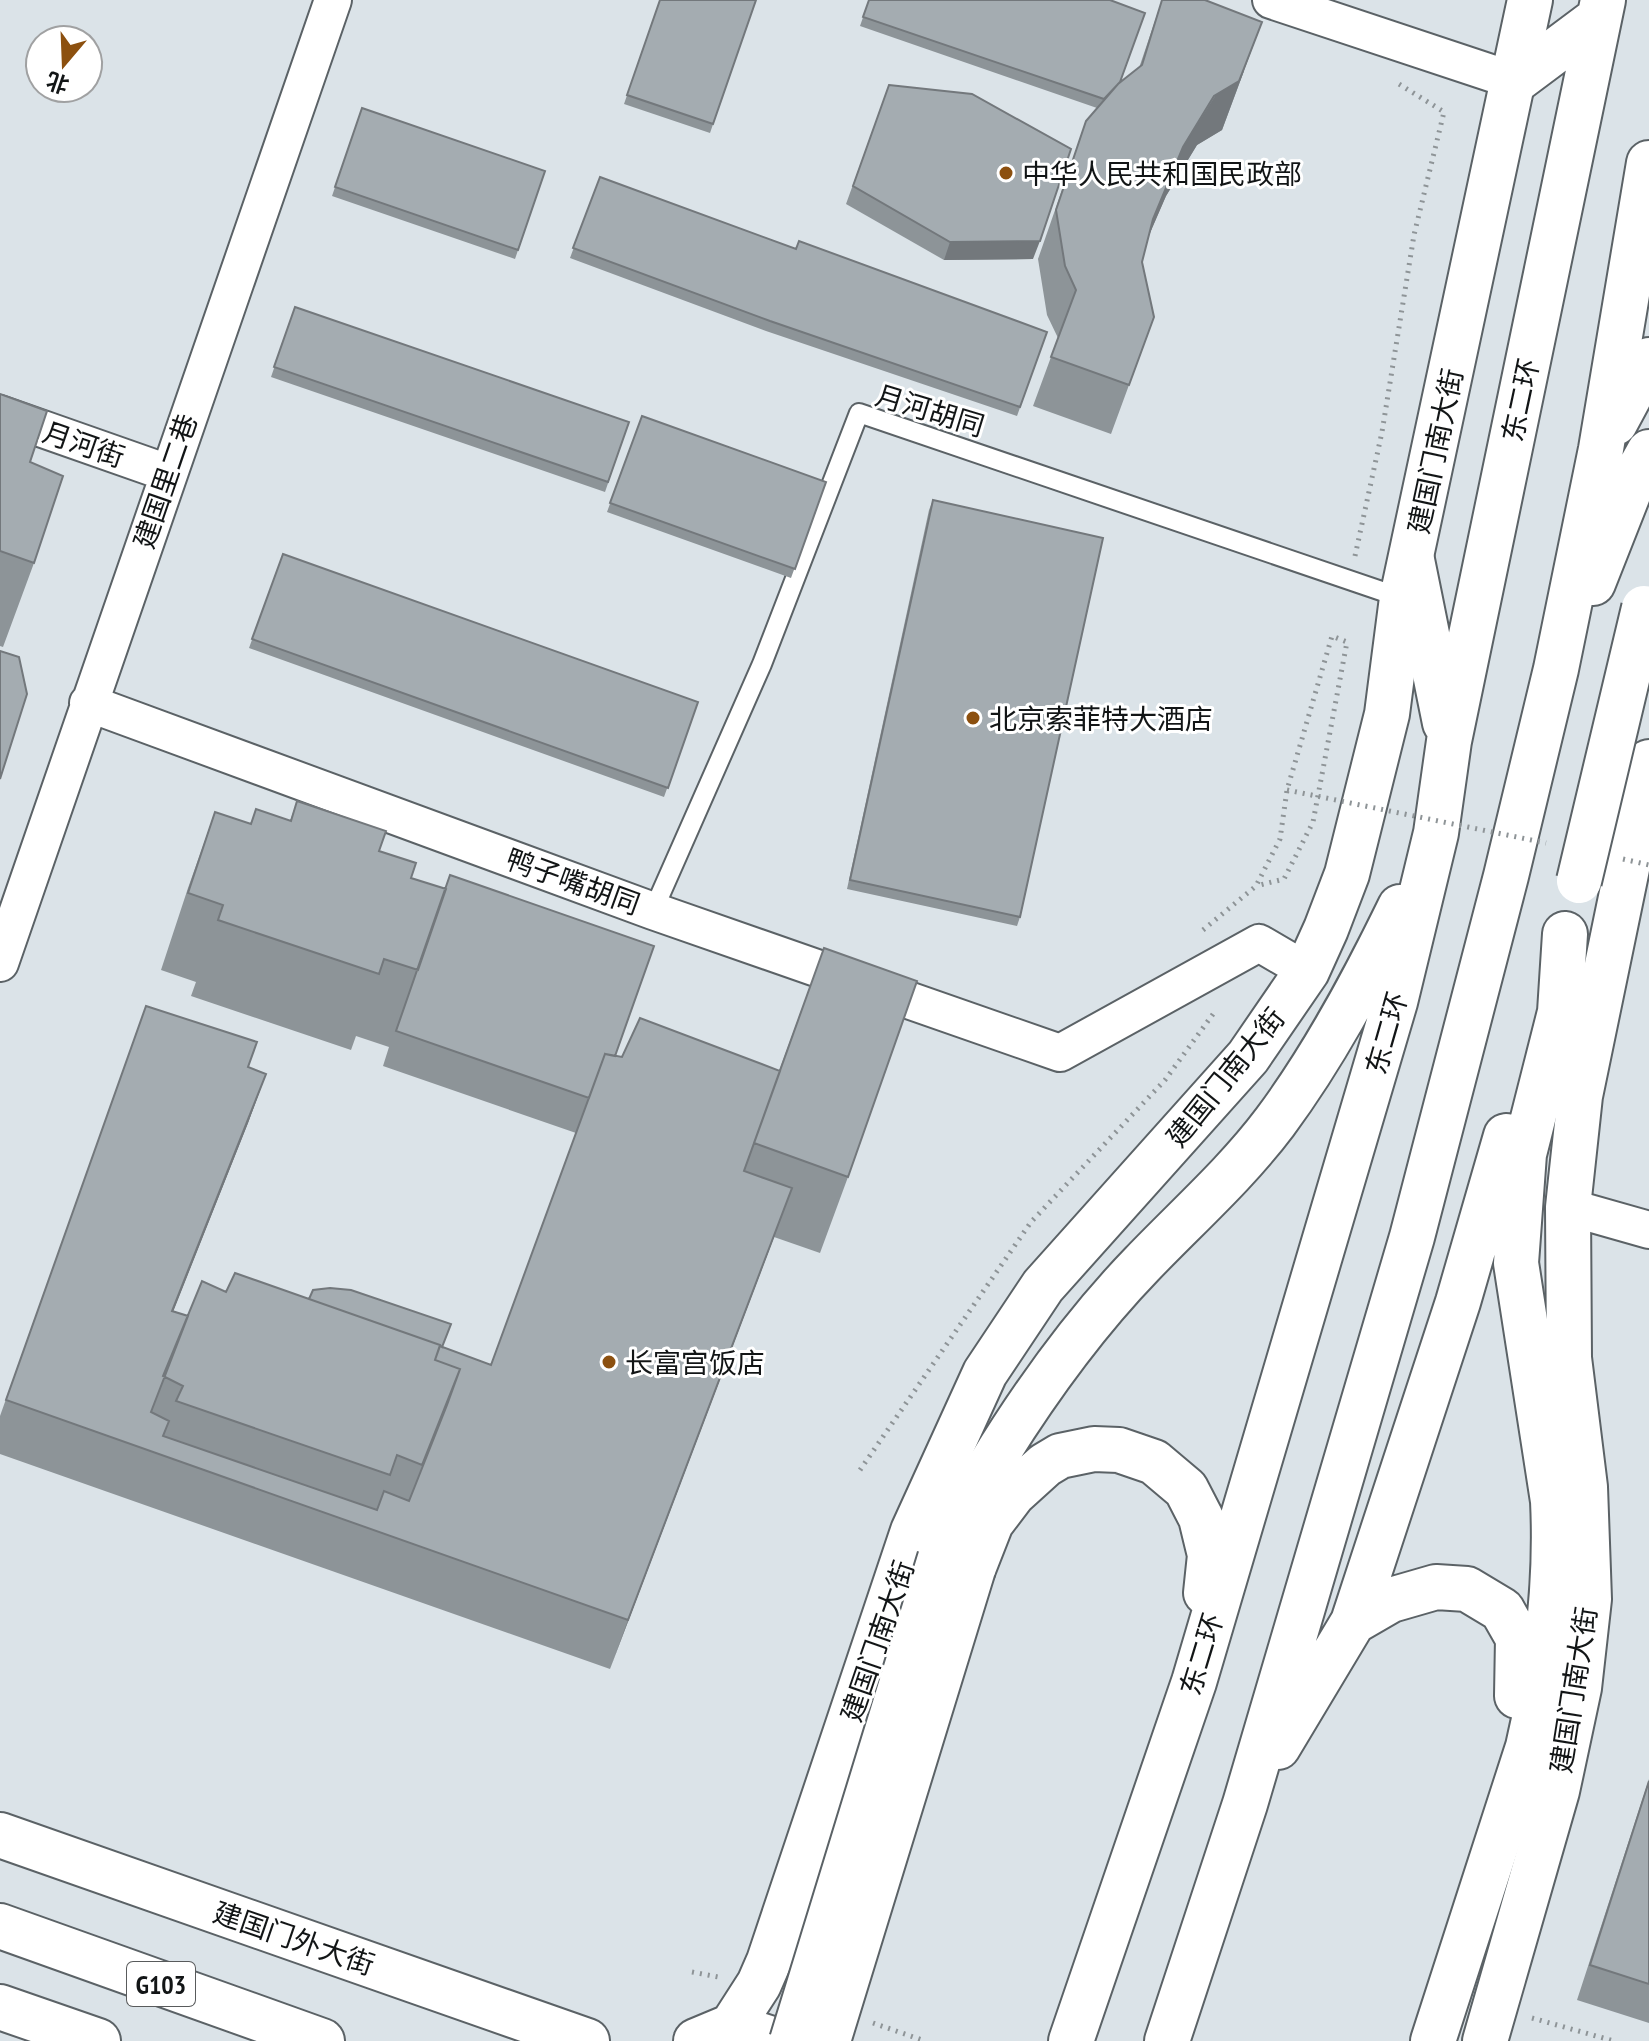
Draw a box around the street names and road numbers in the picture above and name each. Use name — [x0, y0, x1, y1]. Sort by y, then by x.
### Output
street label: 东二环 — [1493, 355, 1547, 445]
street label: 建国门南大街 — [1399, 365, 1471, 537]
street label: 月河胡同 — [871, 376, 989, 444]
street label: 建国里二巷 — [125, 409, 205, 553]
street label: 月河街 — [38, 413, 130, 475]
street label: 鸭子嘴胡同 — [501, 840, 645, 922]
street label: 东二环 — [1357, 988, 1415, 1078]
street label: 建国门南大街 — [1158, 1000, 1292, 1154]
street label: 建国门南大街 — [832, 1556, 922, 1726]
street label: 建国门南大街 — [1542, 1604, 1604, 1776]
street label: 东二环 — [1171, 1608, 1231, 1700]
street label: 建国门外大街 — [209, 1893, 379, 1983]
road number: G103 — [127, 1962, 195, 2006]

